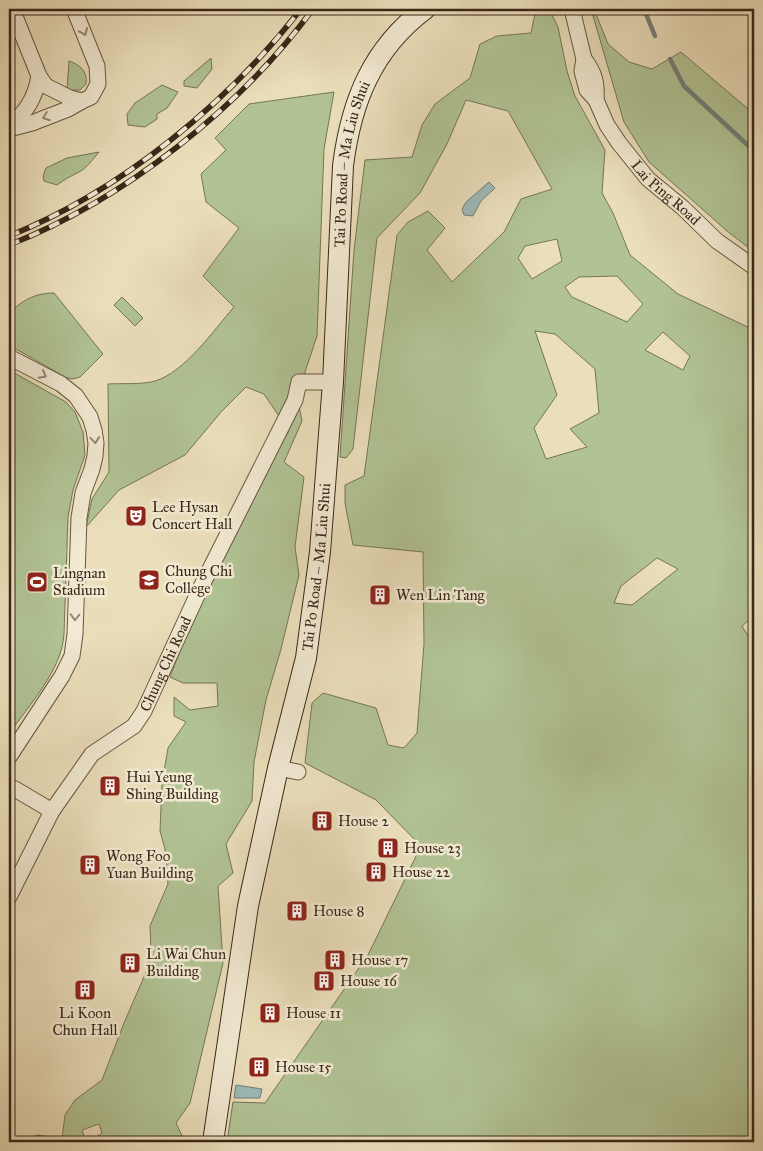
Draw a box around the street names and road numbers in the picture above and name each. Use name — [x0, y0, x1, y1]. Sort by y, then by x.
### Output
street label: Tai Po Road – Ma Liu Shui — [330, 78, 374, 248]
street label: Lai Ping Road — [627, 156, 704, 229]
street label: Tai Po Road – Ma Liu Shui — [298, 482, 334, 652]
street label: Chung Chi Road — [136, 613, 195, 714]

